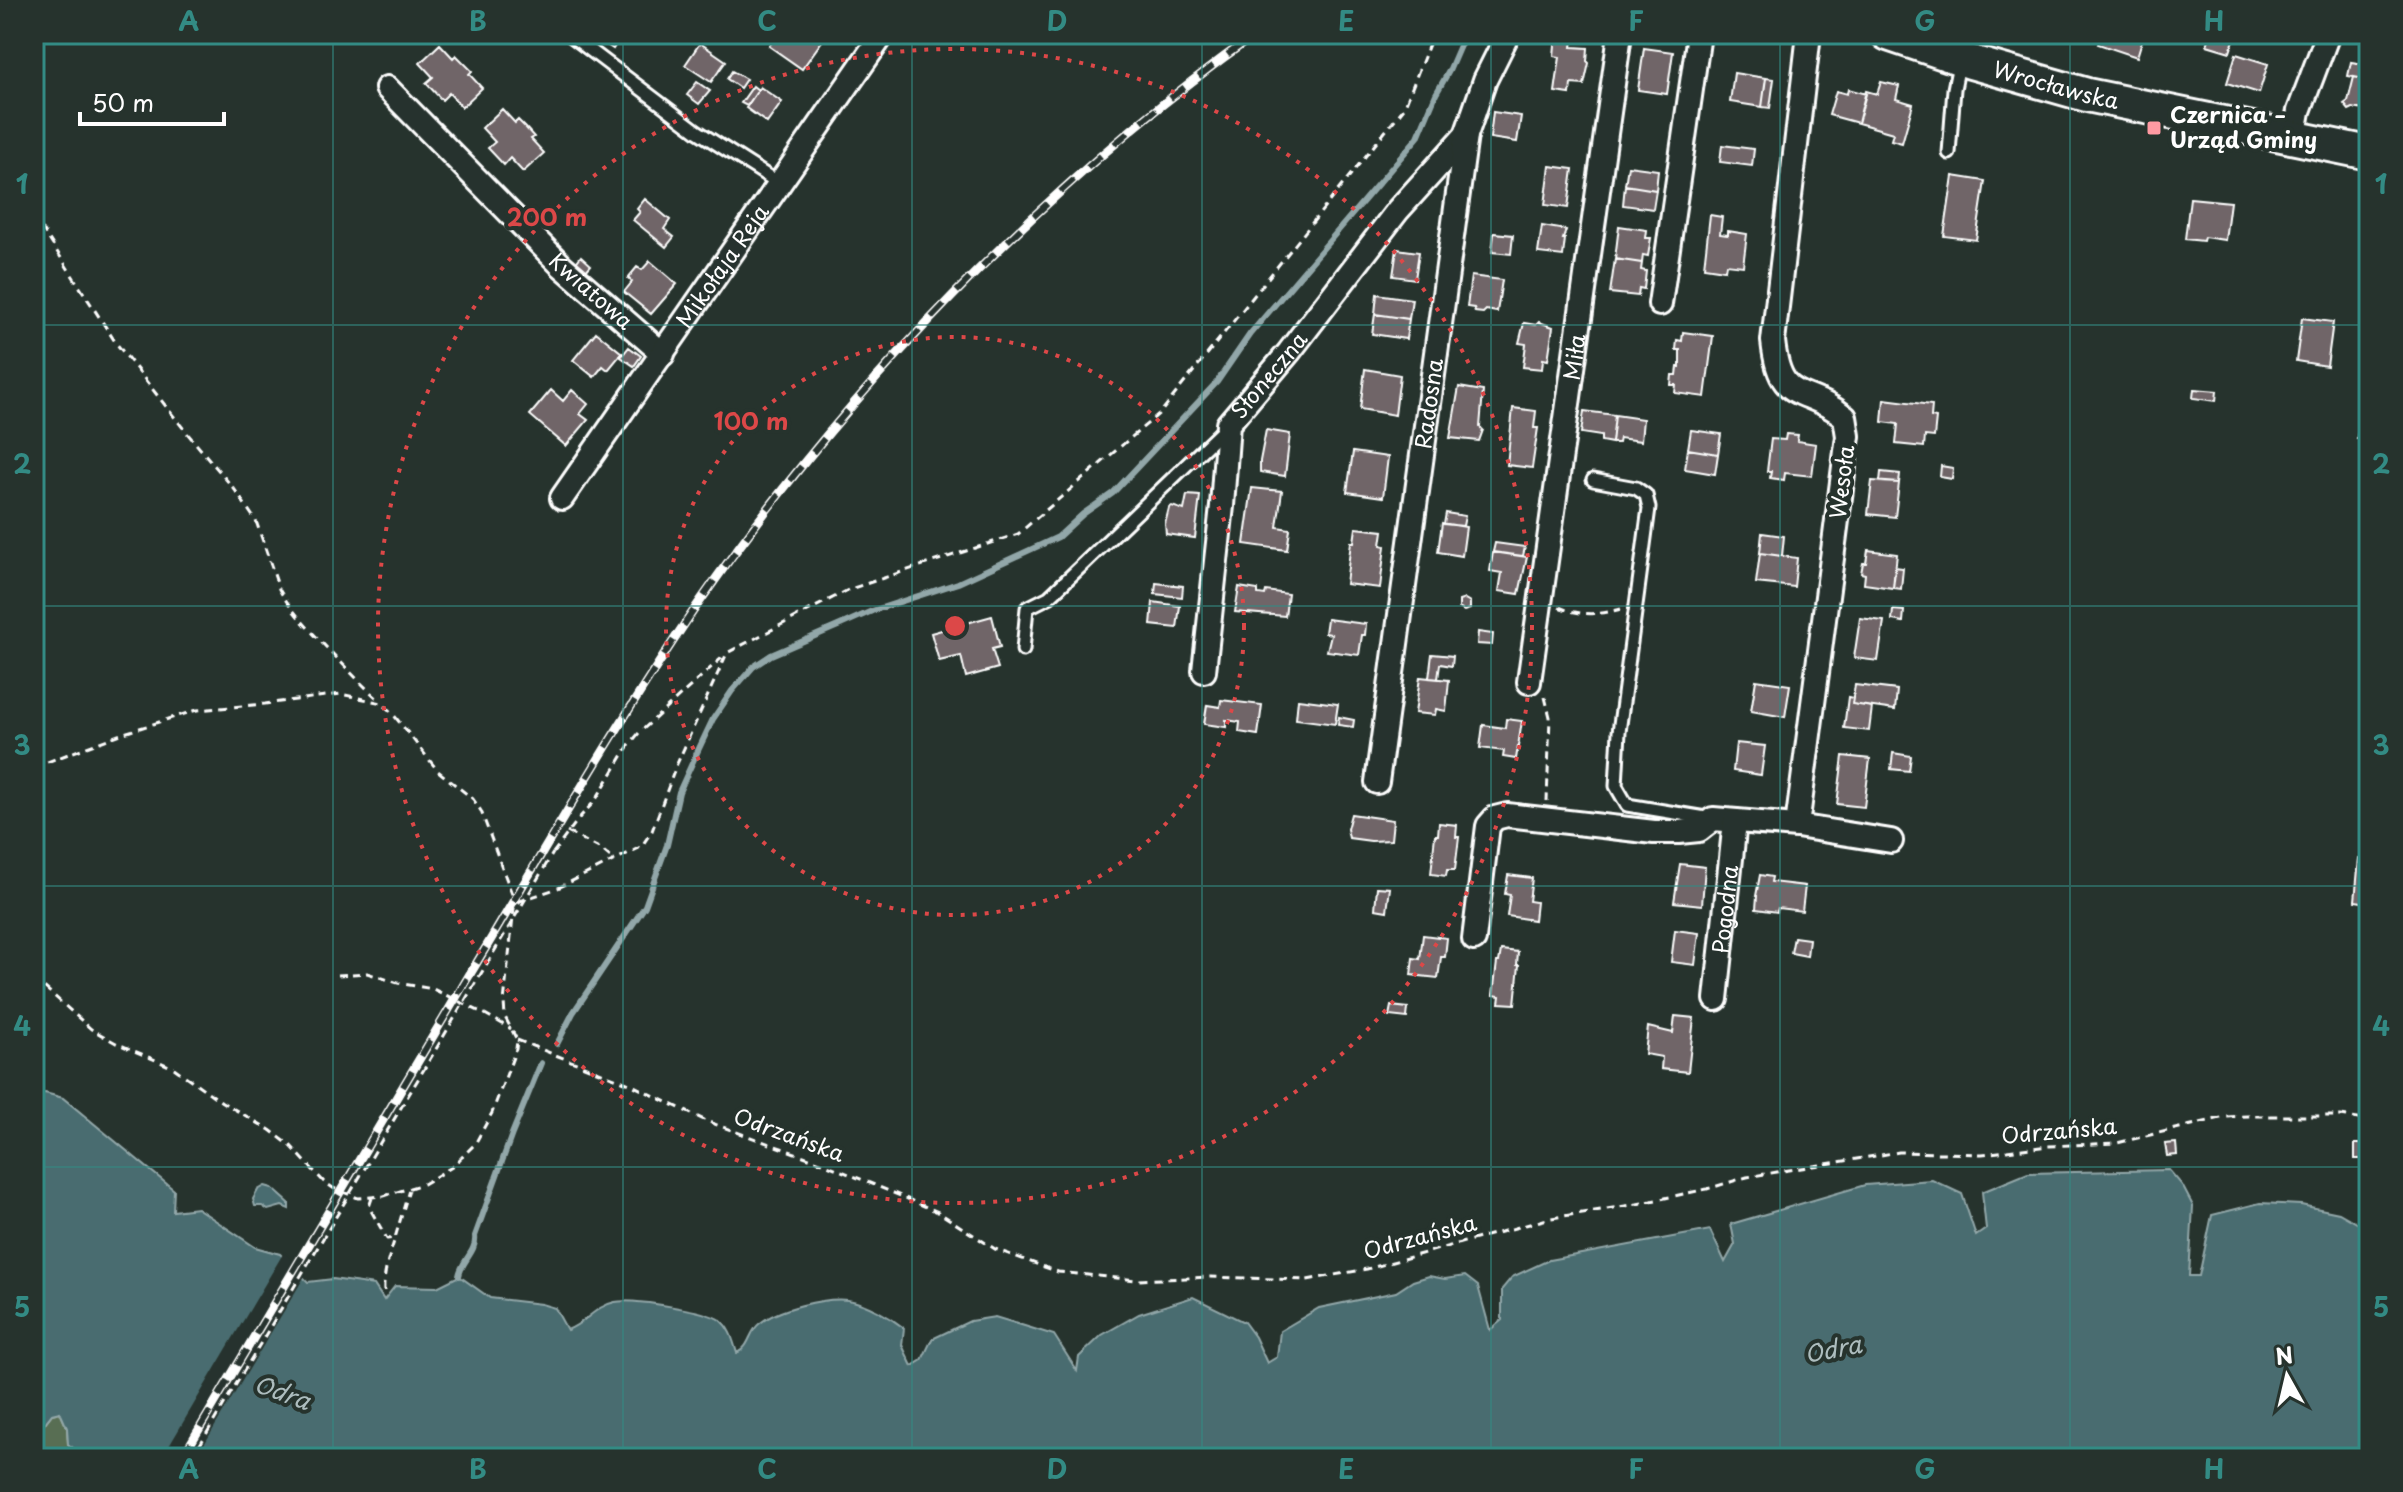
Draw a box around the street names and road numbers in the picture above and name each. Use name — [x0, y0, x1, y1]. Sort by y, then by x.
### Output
street label: Wrocławska — [1990, 51, 2123, 116]
street label: Mikołaja Reja — [667, 196, 776, 334]
street label: Kwiatowa — [542, 244, 642, 336]
street label: Słoneczna — [1222, 324, 1314, 425]
street label: Miła — [1554, 332, 1593, 382]
street label: Radosna — [1405, 356, 1450, 451]
street label: Wesoła — [1820, 443, 1861, 521]
street label: Pogodna — [1703, 863, 1745, 955]
street label: Odrzańska — [729, 1098, 850, 1169]
street label: Odrzańska — [2000, 1108, 2118, 1151]
street label: Odrzańska — [1359, 1205, 1480, 1266]

